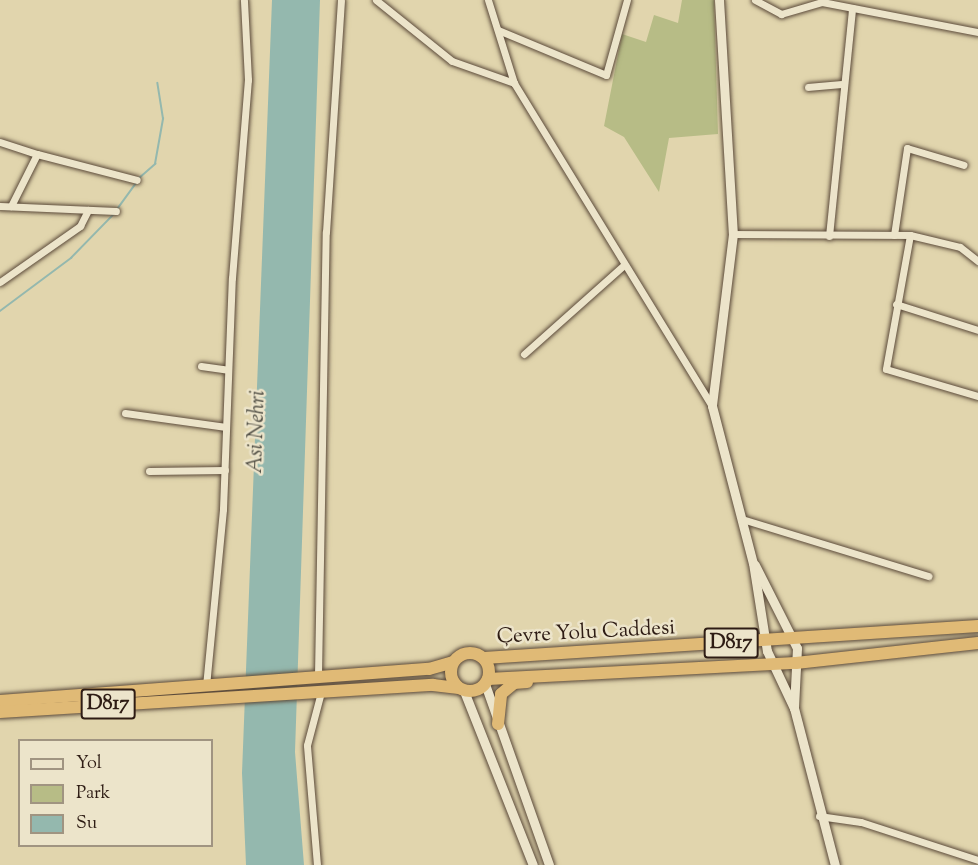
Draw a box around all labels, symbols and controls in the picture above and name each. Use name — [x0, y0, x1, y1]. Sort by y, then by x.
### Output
water label: Asi Nehri — [243, 390, 273, 474]
street label: Çevre Yolu Caddesi — [496, 616, 676, 650]
road number: D817 — [702, 626, 760, 660]
road number: D817 — [80, 687, 136, 721]
legend — [18, 739, 213, 847]
text: Yol — [76, 751, 102, 777]
text: Park — [76, 781, 110, 807]
text: Su — [76, 811, 97, 837]

